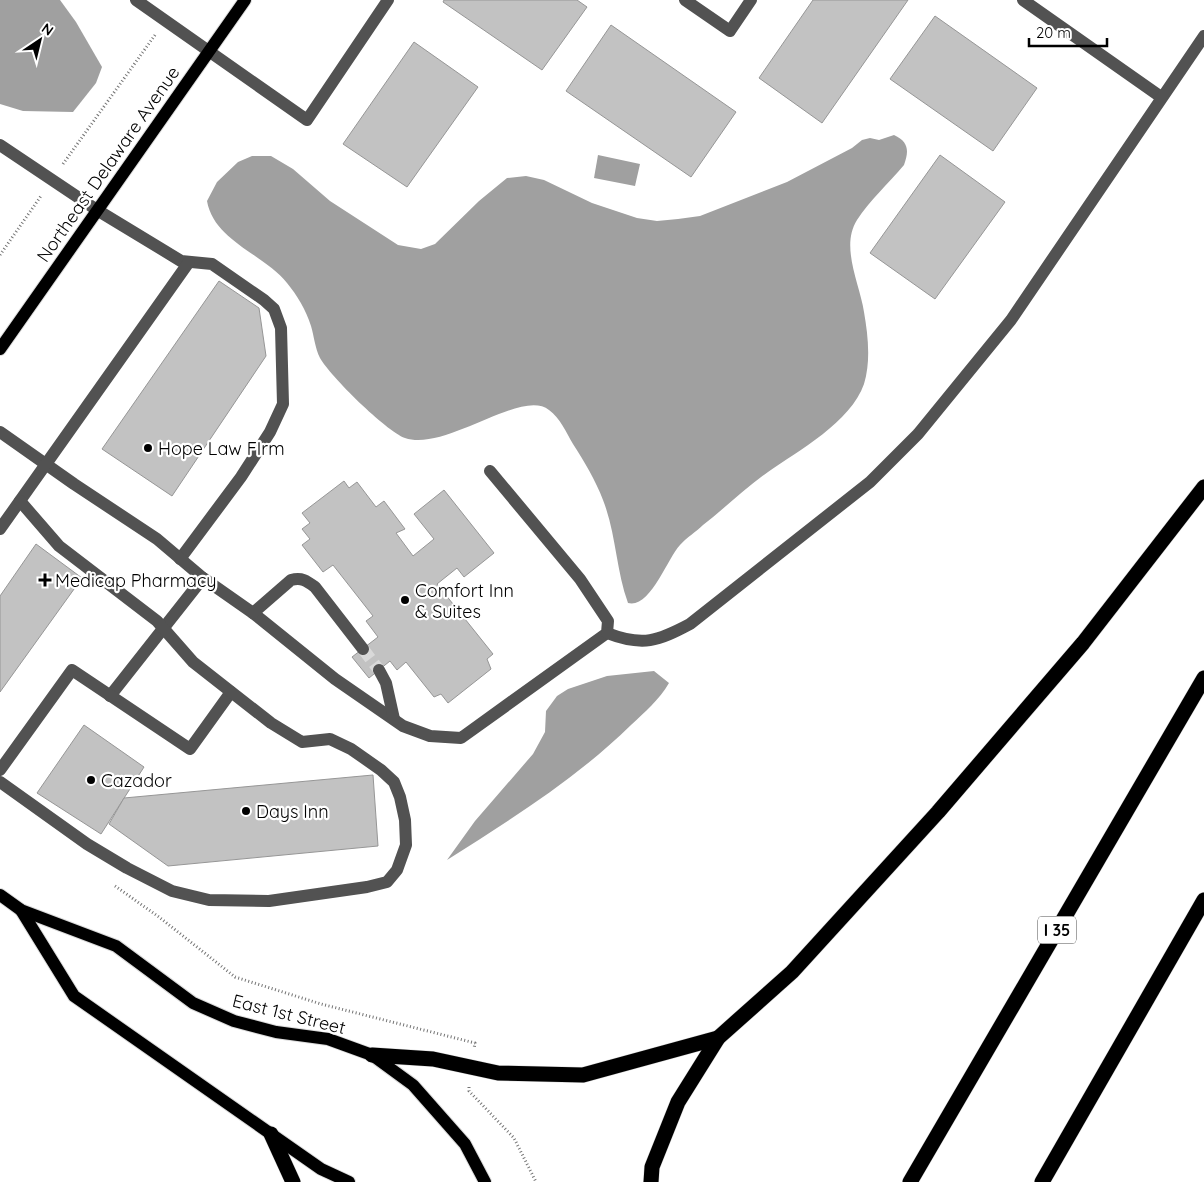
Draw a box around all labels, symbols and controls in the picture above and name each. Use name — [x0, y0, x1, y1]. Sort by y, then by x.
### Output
north arrow — [15, 15, 65, 65]
scale bar — [1029, 15, 1106, 47]
text: N — [38, 19, 57, 40]
text: 20 m — [1036, 23, 1071, 42]
street label: Northeast Delaware Avenue — [32, 62, 184, 266]
place label: Hope Law FIrm — [158, 437, 285, 460]
marker: Hope Law FIrm — [142, 442, 154, 454]
place label: Medicap Pharmacy — [55, 569, 217, 592]
marker: Medicap Pharmacy — [39, 574, 51, 586]
place label: Comfort Inn & Suites — [415, 579, 514, 623]
marker: Comfort Inn & Suites — [399, 594, 411, 606]
place label: Cazador — [101, 769, 172, 792]
marker: Cazador — [85, 774, 97, 786]
place label: Days Inn — [256, 800, 329, 823]
marker: Days Inn — [240, 805, 252, 817]
road number: I 35 — [1038, 916, 1076, 944]
street label: East 1st Street — [230, 989, 348, 1039]

